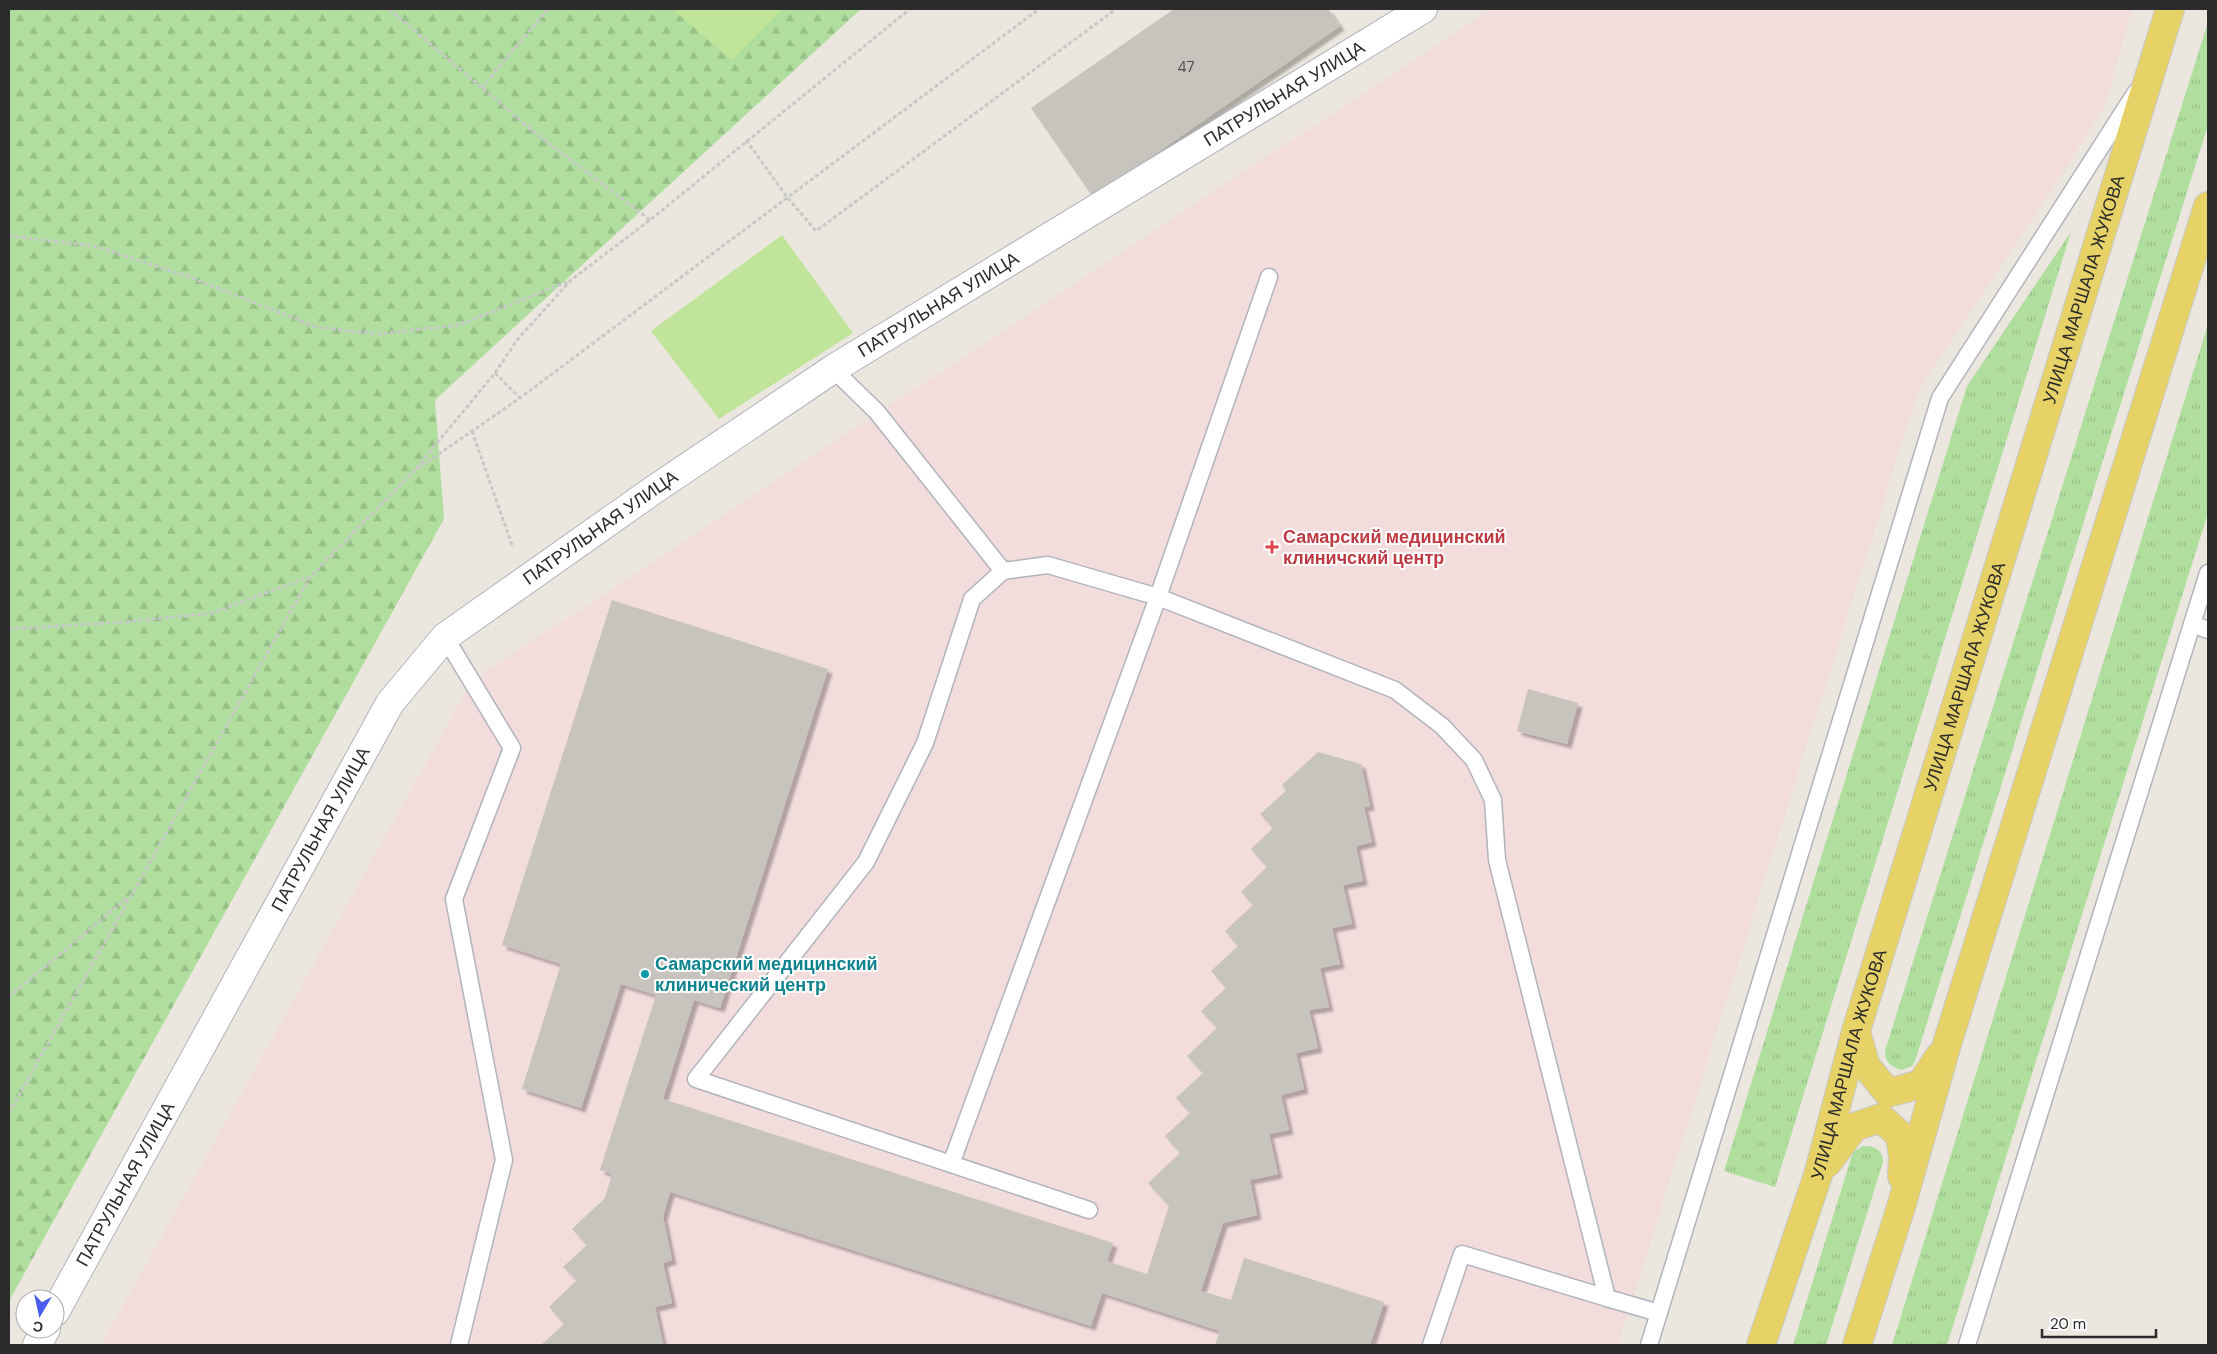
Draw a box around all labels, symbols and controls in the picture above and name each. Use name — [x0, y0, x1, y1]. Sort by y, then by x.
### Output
street label: ПАТРУЛЬНАЯ УЛИЦА — [1199, 35, 1369, 152]
house number: 47 — [1177, 57, 1195, 77]
street label: УЛИЦА МАРШАЛА ЖУКОВА — [2037, 172, 2130, 407]
street label: ПАТРУЛЬНАЯ УЛИЦА — [853, 246, 1023, 363]
street label: ПАТРУЛЬНАЯ УЛИЦА — [518, 465, 683, 590]
place label: Самарский медицинский клиничский центр — [1283, 525, 1506, 570]
marker: Самарский медицинский клиничский центр — [1265, 540, 1279, 554]
street label: УЛИЦА МАРШАЛА ЖУКОВА — [1918, 559, 2011, 794]
street label: ПАТРУЛЬНАЯ УЛИЦА — [266, 743, 376, 916]
street label: УЛИЦА МАРШАЛА ЖУКОВА — [1805, 946, 1892, 1182]
place label: Самарский медицинский клинический центр — [655, 952, 878, 997]
marker: Самарский медицинский клинический центр — [639, 968, 651, 980]
street label: ПАТРУЛЬНАЯ УЛИЦА — [70, 1098, 180, 1271]
north arrow — [15, 1289, 65, 1339]
scale bar — [2042, 1306, 2156, 1338]
text: 20 m — [2050, 1314, 2086, 1334]
text: С — [32, 1317, 44, 1337]

